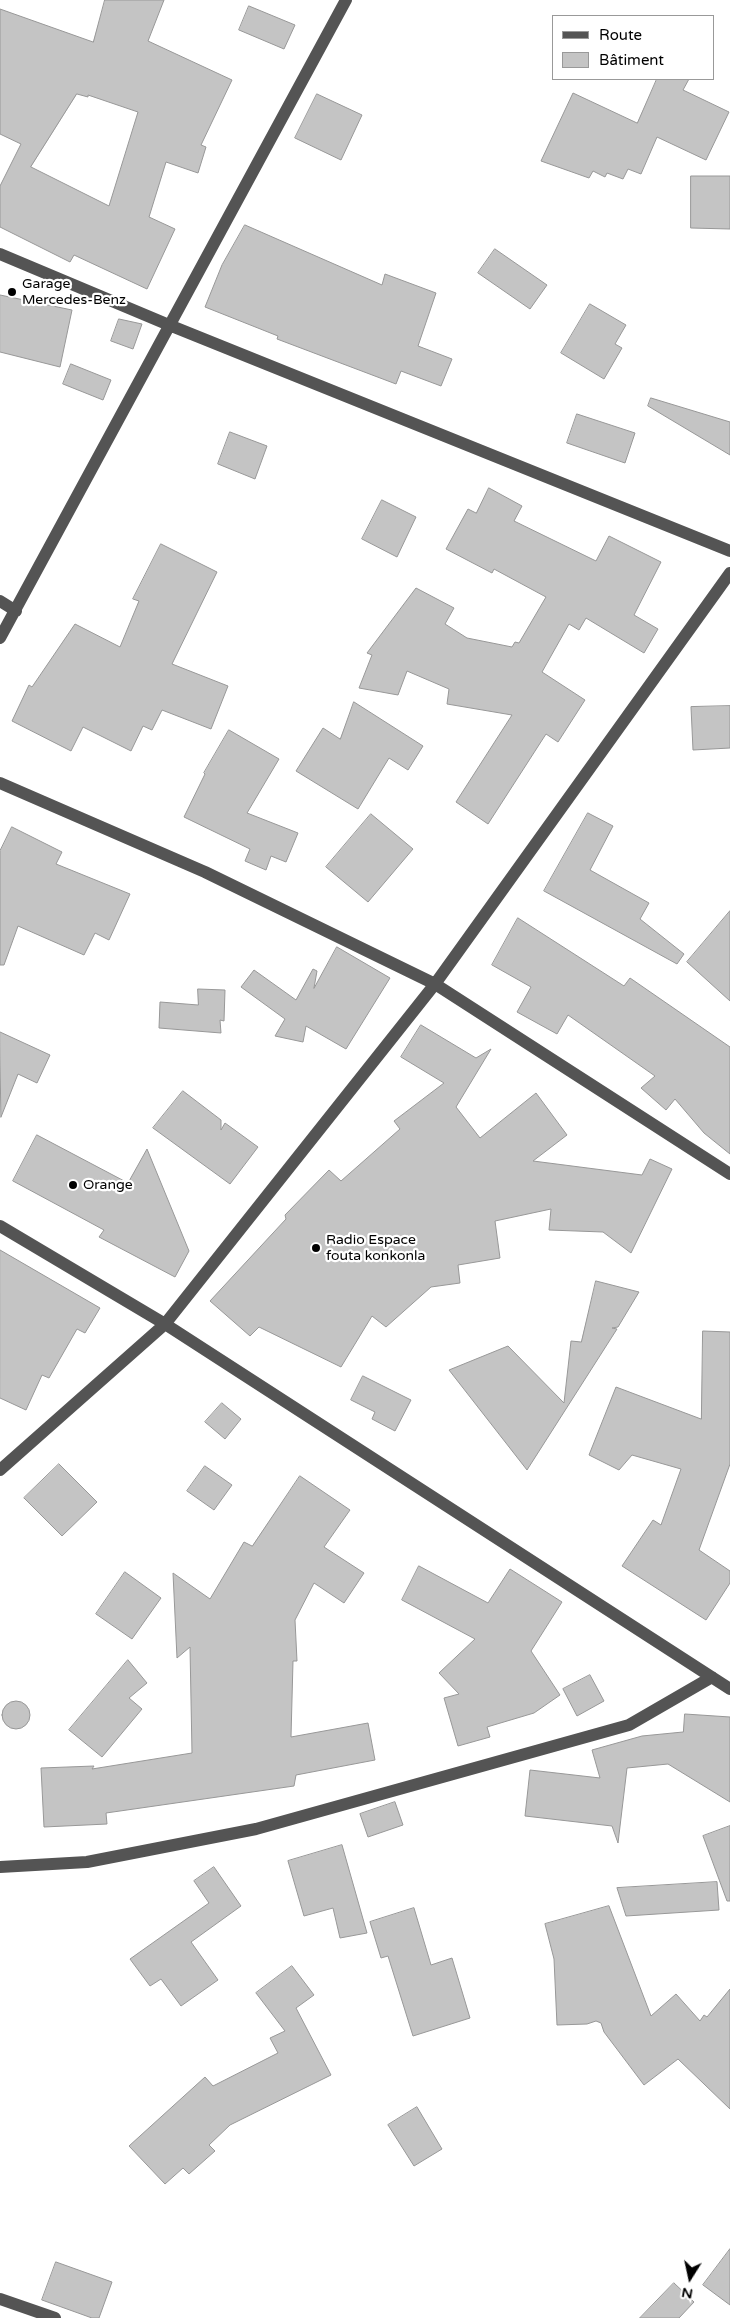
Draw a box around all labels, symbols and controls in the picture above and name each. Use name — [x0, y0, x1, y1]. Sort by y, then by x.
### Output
legend — [552, 15, 715, 80]
text: Route — [599, 26, 642, 44]
text: Bâtiment — [599, 51, 664, 69]
place label: Garage Mercedes-Benz — [22, 276, 126, 308]
marker: Garage Mercedes-Benz — [6, 286, 18, 298]
place label: Orange — [83, 1177, 133, 1193]
marker: Orange — [67, 1179, 79, 1191]
place label: Radio Espace fouta konkonla — [326, 1232, 425, 1264]
marker: Radio Espace fouta konkonla — [310, 1242, 322, 1254]
north arrow — [665, 2253, 715, 2303]
text: N — [680, 2284, 694, 2303]

